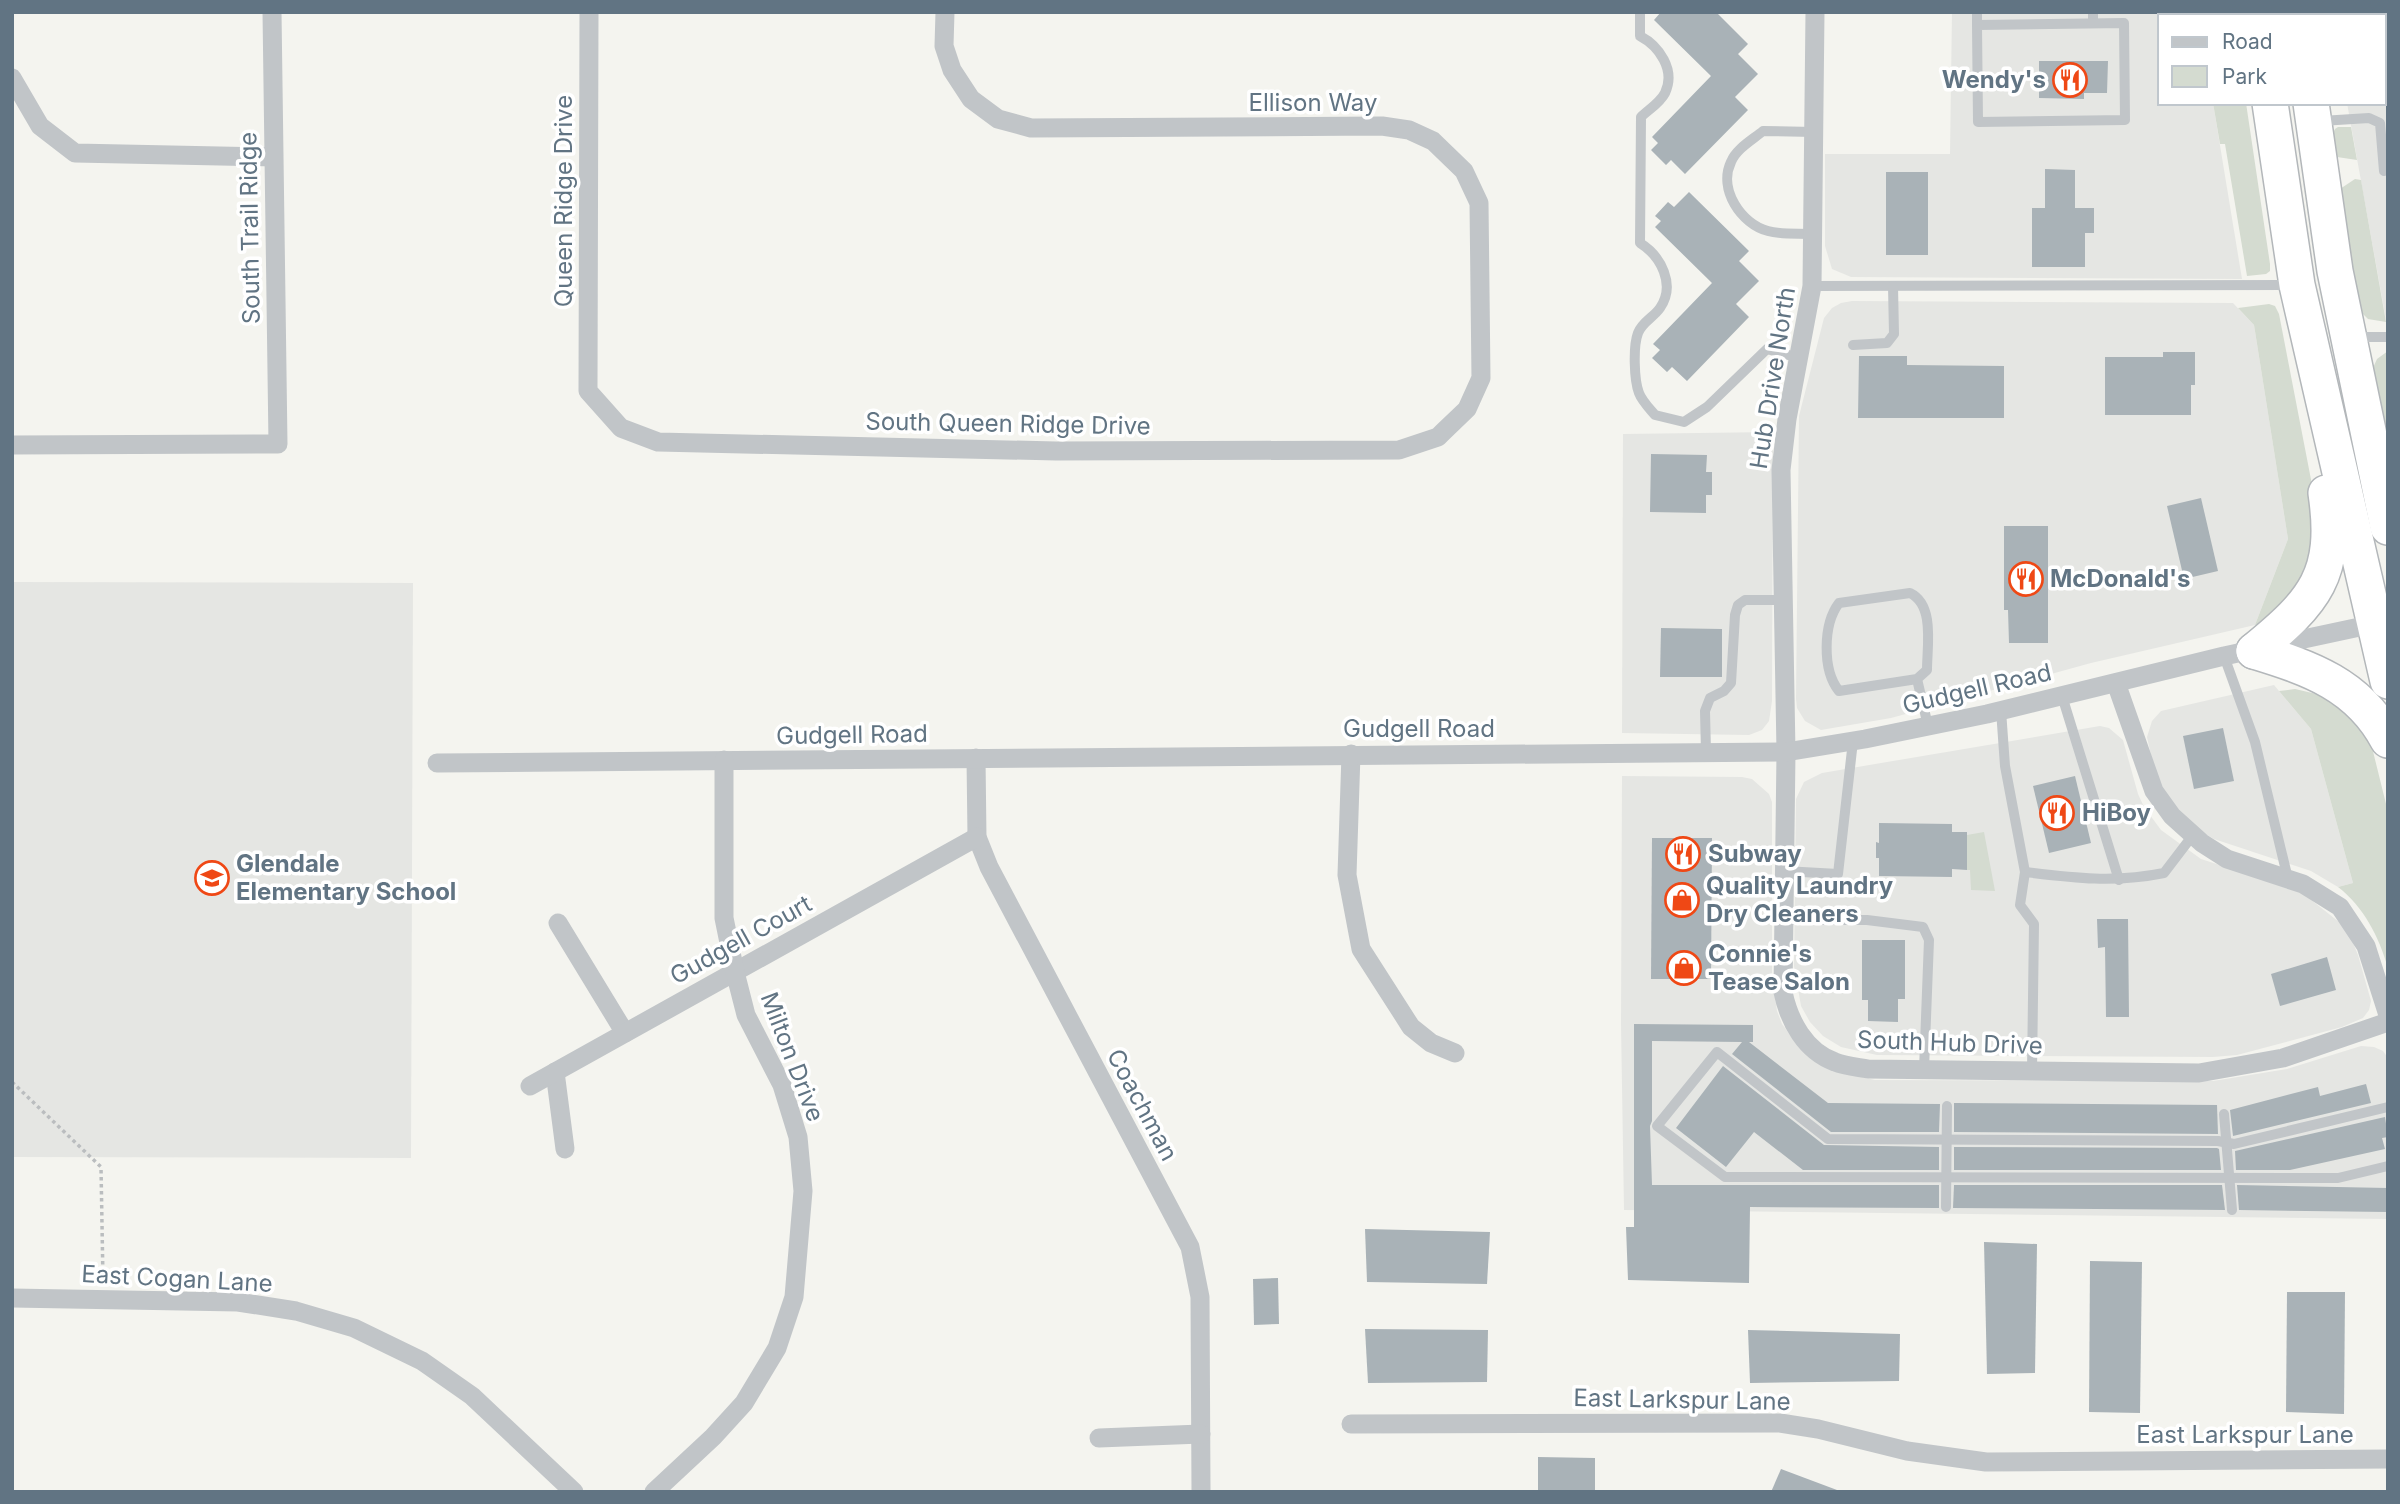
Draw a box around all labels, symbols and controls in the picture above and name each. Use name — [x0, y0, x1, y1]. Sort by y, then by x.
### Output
legend — [2158, 14, 2386, 105]
text: Road — [2222, 29, 2273, 54]
restaurant icon: Wendy's — [2051, 61, 2089, 99]
text: Park — [2222, 64, 2267, 89]
place label: Wendy's — [1942, 65, 2046, 94]
street label: Ellison Way — [1249, 88, 1377, 117]
street label: Queen Ridge Drive — [549, 95, 578, 307]
street label: South Trail Ridge — [233, 132, 266, 324]
street label: Hub Drive North — [1744, 285, 1801, 471]
street label: South Queen Ridge Drive — [865, 407, 1151, 440]
restaurant icon: McDonald's — [2007, 560, 2045, 598]
place label: McDonald's — [2050, 564, 2190, 593]
street label: Gudgell Road — [1900, 657, 2054, 720]
street label: Gudgell Road — [1343, 714, 1495, 743]
street label: Gudgell Road — [776, 719, 928, 750]
restaurant icon: HiBoy — [2038, 794, 2076, 832]
place label: HiBoy — [2082, 798, 2152, 827]
restaurant icon: Subway — [1664, 835, 1702, 873]
place label: Subway — [1708, 839, 1802, 868]
place label: Glendale Elementary School — [236, 849, 456, 906]
school or university icon: Glendale Elementary School — [193, 859, 231, 897]
place label: Quality Laundry Dry Cleaners — [1706, 871, 1894, 928]
shop icon: Quality Laundry Dry Cleaners — [1663, 881, 1701, 919]
street label: Gudgell Court — [665, 889, 817, 990]
place label: Connie's Tease Salon — [1708, 939, 1850, 996]
shop icon: Connie's Tease Salon — [1665, 949, 1703, 987]
street label: Milton Drive — [755, 988, 830, 1126]
street label: South Hub Drive — [1857, 1025, 2043, 1060]
street label: Coachman — [1101, 1044, 1184, 1166]
street label: East Cogan Lane — [81, 1259, 273, 1298]
street label: East Larkspur Lane — [1573, 1383, 1791, 1416]
street label: East Larkspur Lane — [2136, 1420, 2354, 1449]

